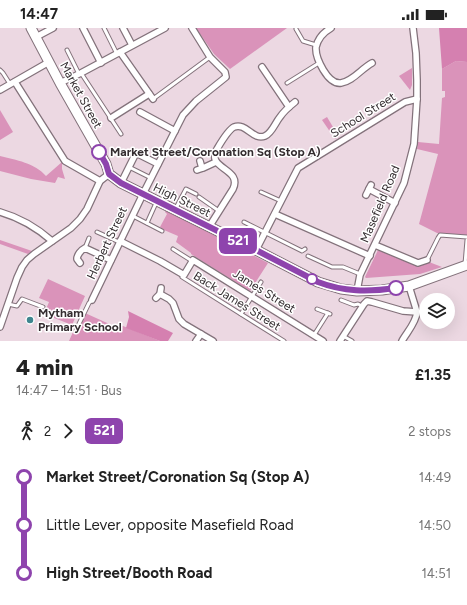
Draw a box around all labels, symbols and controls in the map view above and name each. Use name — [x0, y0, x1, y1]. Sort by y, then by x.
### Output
text: 14:47 — [20, 5, 58, 23]
street label: Market Street — [57, 59, 105, 131]
street label: School Street — [328, 89, 398, 140]
marker: Market Street/Coronation Sq (Stop A) — [91, 144, 107, 160]
place label: Market Street/Coronation Sq (Stop A) — [110, 145, 321, 159]
street label: Masefield Road — [357, 163, 403, 245]
street label: High Street — [151, 180, 213, 220]
street label: Herbert Street — [84, 204, 130, 281]
line badge: 521 — [215, 228, 261, 254]
text: 521 — [227, 232, 249, 249]
street label: James Street — [230, 266, 298, 316]
street label: Back James Street — [191, 269, 283, 334]
unlabelled marker — [306, 273, 318, 285]
unlabelled marker — [388, 280, 404, 296]
map controls — [419, 293, 455, 329]
button: layers — [419, 293, 455, 329]
place label: Mytham Primary School — [38, 306, 122, 334]
marker: Mytham Primary School — [25, 315, 35, 325]
text: 4 min — [16, 354, 73, 381]
text: £1.35 — [415, 366, 451, 384]
text: 14:47 – 14:51 · Bus — [16, 383, 122, 398]
icon: walk — [16, 420, 38, 442]
icon: forward — [57, 420, 79, 442]
text: 521 — [93, 422, 115, 439]
text: 2 — [44, 424, 51, 439]
text: 2 stops — [408, 424, 451, 439]
text: Market Street/Coronation Sq (Stop A) — [46, 468, 309, 486]
text: 14:49 — [419, 470, 451, 485]
text: Little Lever, opposite Masefield Road — [46, 516, 294, 534]
text: 14:50 — [418, 518, 451, 533]
text: High Street/Booth Road — [46, 564, 212, 582]
text: 14:51 — [421, 566, 451, 581]

